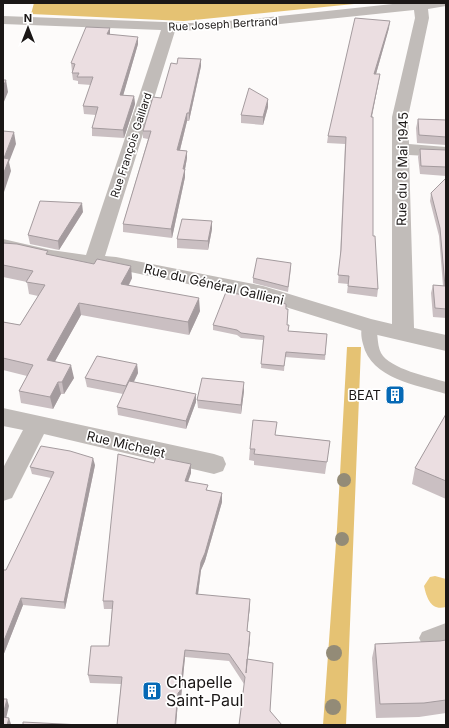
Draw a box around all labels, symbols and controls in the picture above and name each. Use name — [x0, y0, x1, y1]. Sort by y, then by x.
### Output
north arrow — [8, 8, 48, 48]
text: N — [24, 11, 32, 25]
street label: Rue Joseph Bertrand — [168, 14, 278, 34]
street label: Rue François Gaillard — [107, 91, 155, 199]
street label: Rue du 8 Mai 1945 — [393, 112, 411, 226]
street label: Rue du Général Gallieni — [143, 260, 285, 308]
building icon: BEAT — [384, 384, 406, 406]
place label: BEAT — [348, 387, 381, 403]
street label: Rue Michelet — [85, 427, 167, 461]
place label: Chapelle Saint-Paul — [166, 672, 243, 710]
building icon: Chapelle Saint-Paul — [141, 680, 163, 702]

